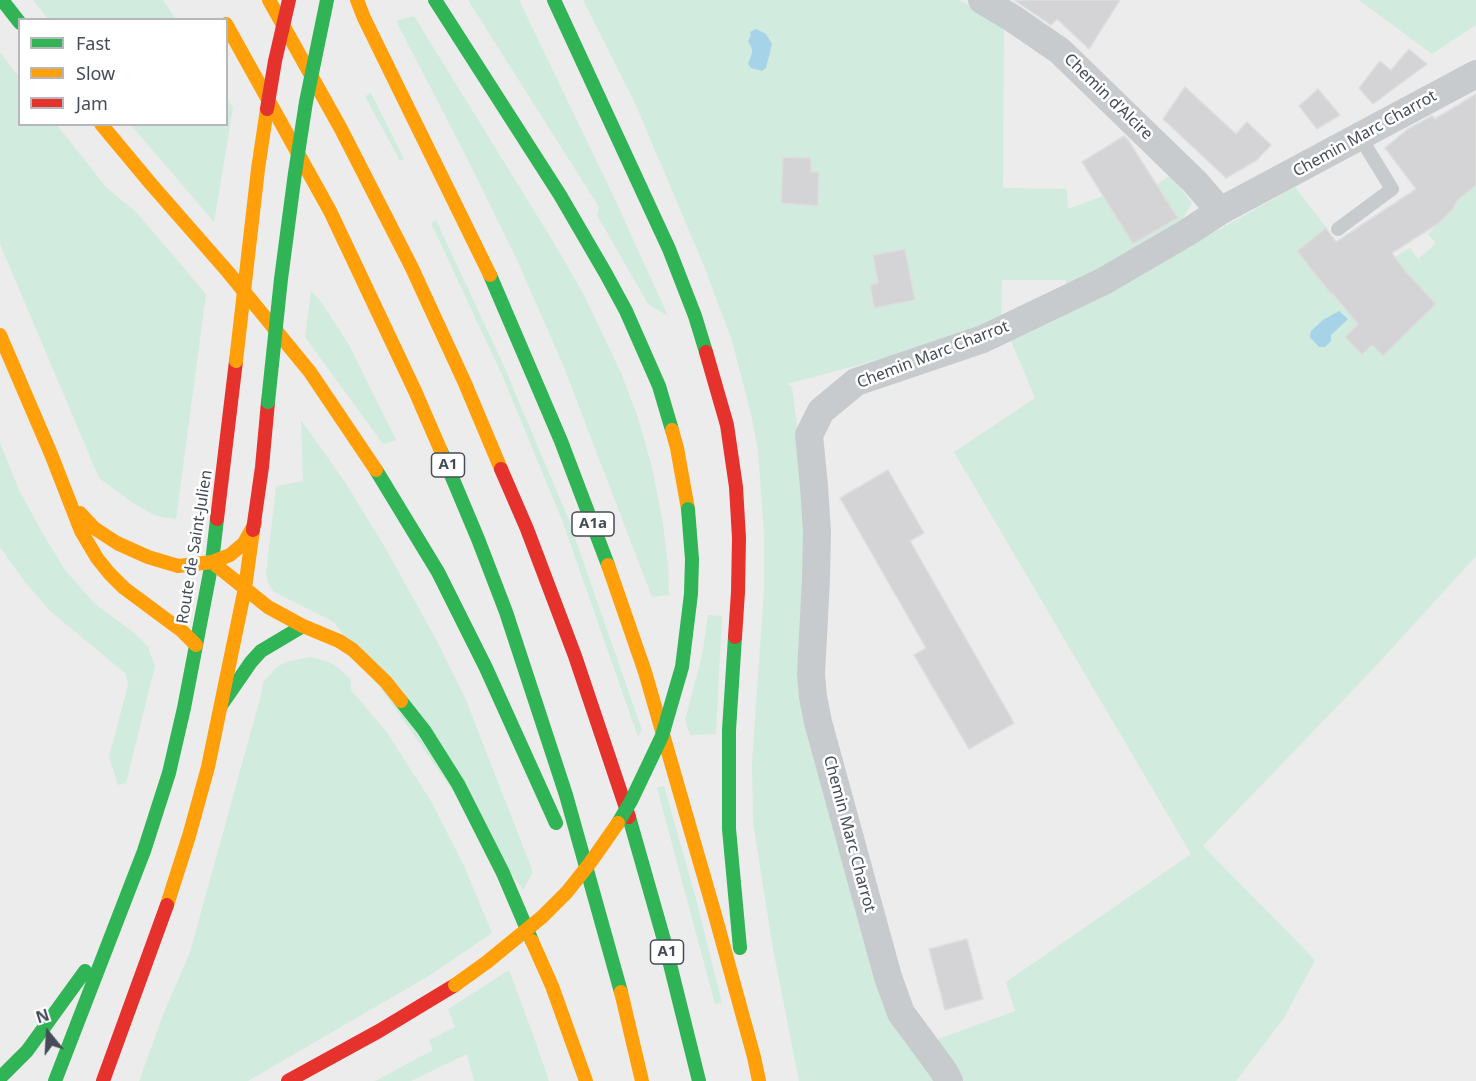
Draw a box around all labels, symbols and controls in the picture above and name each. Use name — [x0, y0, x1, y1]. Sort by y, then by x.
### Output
legend — [18, 18, 228, 126]
text: Fast — [76, 31, 111, 55]
street label: Chemin d'Alcire — [1060, 50, 1156, 144]
text: Slow — [76, 61, 115, 85]
street label: Chemin Marc Charrot — [1290, 87, 1440, 181]
text: Jam — [76, 91, 108, 115]
street label: Chemin Marc Charrot — [854, 317, 1012, 393]
road number: A1 — [432, 453, 464, 477]
street label: Route de Saint-Julien — [173, 469, 217, 625]
road number: A1a — [572, 512, 614, 536]
street label: Chemin Marc Charrot — [819, 754, 879, 914]
road number: A1 — [650, 940, 684, 964]
north arrow — [18, 1003, 78, 1063]
text: N — [33, 1003, 52, 1028]

